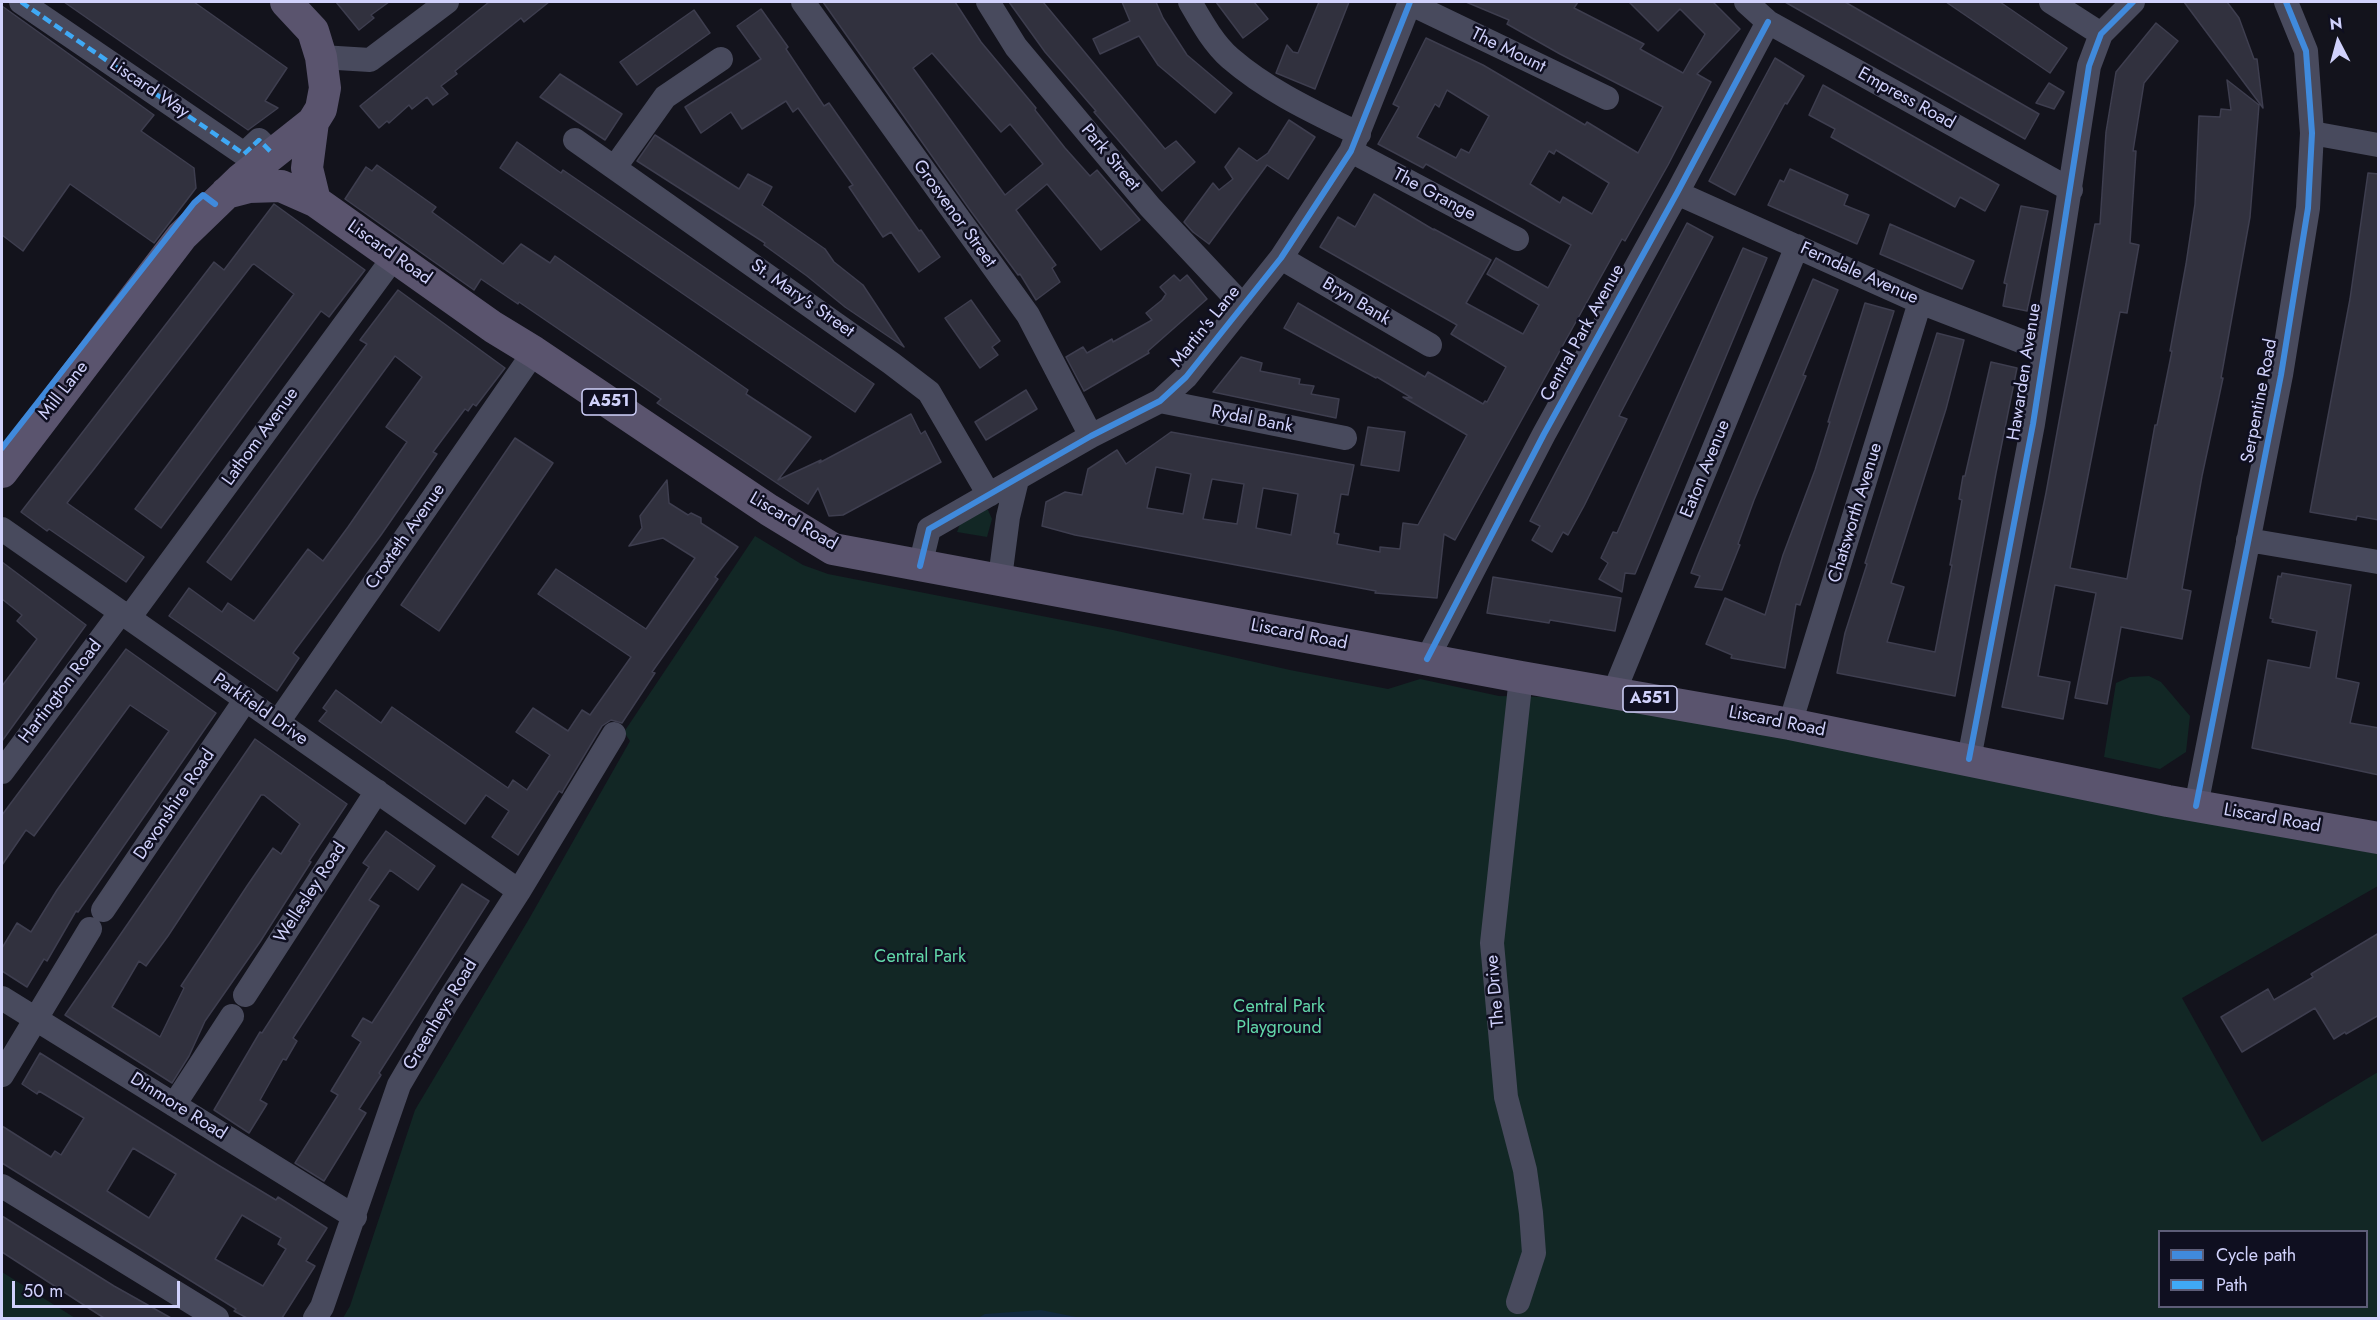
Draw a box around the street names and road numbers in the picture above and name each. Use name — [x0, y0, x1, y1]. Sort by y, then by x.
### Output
street label: The Mount — [1467, 24, 1549, 78]
street label: Liscard Way — [105, 54, 193, 124]
street label: Empress Road — [1853, 63, 1959, 135]
street label: Park Street — [1076, 120, 1144, 196]
street label: Grosvenor Street — [908, 156, 1000, 272]
street label: The Grange — [1389, 164, 1479, 226]
street label: Liscard Road — [343, 216, 435, 290]
street label: Ferndale Avenue — [1797, 238, 1921, 310]
street label: St. Mary's Street — [746, 255, 858, 343]
street label: Central Park Avenue — [1536, 261, 1630, 405]
street label: Bryn Bank — [1318, 273, 1394, 331]
street label: Martin's Lane — [1167, 282, 1245, 372]
street label: Hawarden Avenue — [2003, 302, 2047, 442]
street label: Serpentine Road — [2237, 337, 2283, 465]
street label: Mill Lane — [34, 357, 94, 425]
street label: Lathom Avenue — [218, 384, 304, 490]
road number: A551 — [582, 389, 636, 415]
street label: Rydal Bank — [1209, 402, 1295, 438]
street label: Eaton Avenue — [1677, 417, 1735, 521]
street label: Chatsworth Avenue — [1824, 440, 1888, 586]
street label: Croxteth Avenue — [362, 480, 450, 594]
street label: Liscard Road — [745, 488, 841, 556]
street label: Liscard Road — [1249, 615, 1349, 655]
street label: Hartington Road — [15, 636, 107, 748]
street label: Parkfield Drive — [208, 669, 312, 751]
road number: A551 — [1623, 686, 1677, 712]
street label: Liscard Road — [1727, 702, 1827, 742]
street label: Devonshire Road — [130, 746, 220, 864]
street label: Liscard Road — [2222, 800, 2322, 838]
street label: Wellesley Road — [270, 839, 352, 947]
street label: The Drive — [1482, 954, 1510, 1028]
street label: Greenheys Road — [399, 956, 483, 1074]
street label: Dinmore Road — [126, 1069, 230, 1145]

